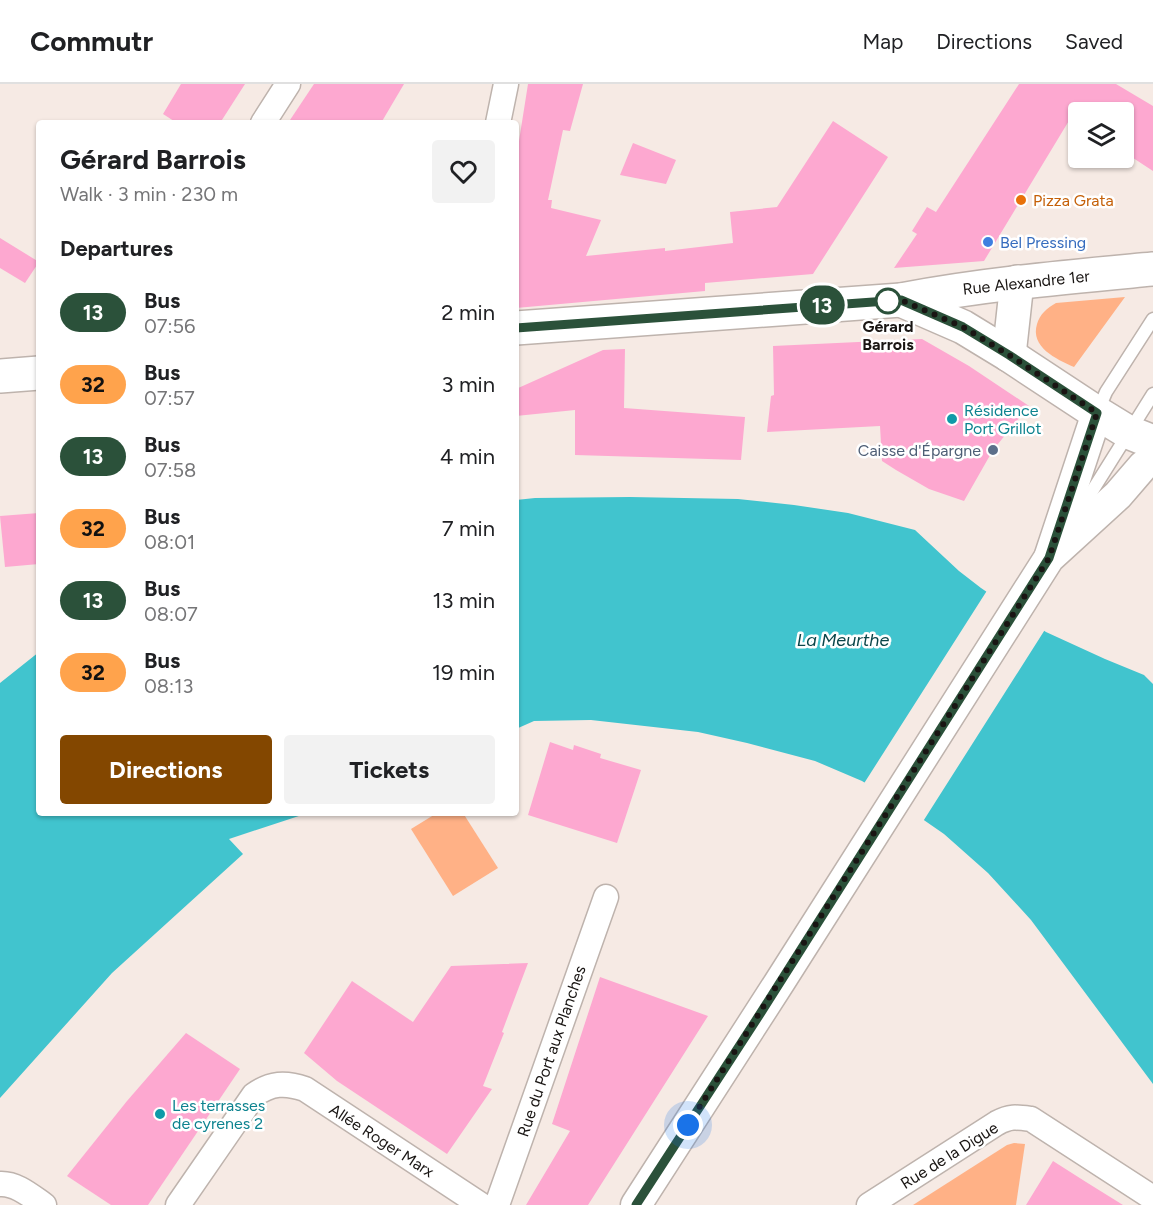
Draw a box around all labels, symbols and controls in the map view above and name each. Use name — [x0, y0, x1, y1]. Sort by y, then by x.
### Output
text: Commutr — [30, 24, 153, 58]
text: Map — [862, 29, 903, 54]
text: Directions — [936, 29, 1032, 54]
text: Saved — [1065, 29, 1123, 54]
map controls — [1068, 102, 1134, 168]
button: layers — [1068, 102, 1134, 168]
button: heart — [432, 140, 495, 203]
text: Gérard Barrois — [60, 142, 246, 176]
text: Walk · 3 min · 230 m — [60, 182, 238, 206]
place label: Pizza Grata — [1033, 191, 1114, 210]
marker: Pizza Grata — [1014, 193, 1028, 207]
place label: Bel Pressing — [1000, 233, 1086, 252]
text: Departures — [60, 235, 173, 262]
marker: Bel Pressing — [981, 235, 995, 249]
street label: Rue Alexandre 1er — [962, 266, 1091, 299]
line badge: 13 — [795, 286, 849, 324]
text: Bus — [144, 287, 180, 314]
marker: Gérard Barrois — [875, 288, 901, 314]
text: 13 — [812, 293, 832, 318]
text: 2 min — [441, 299, 495, 326]
text: 13 — [83, 300, 103, 325]
text: 07:56 — [144, 314, 195, 338]
place label: Gérard Barrois — [862, 317, 914, 354]
text: Bus — [144, 359, 180, 386]
text: 3 min — [441, 371, 495, 398]
text: 32 — [81, 372, 105, 397]
text: 07:57 — [144, 386, 195, 410]
place label: Résidence Port Grillot — [964, 401, 1041, 438]
marker: Résidence Port Grillot — [945, 412, 959, 426]
text: Bus — [144, 431, 180, 458]
place label: Caisse d'Épargne — [858, 441, 981, 460]
text: 4 min — [440, 443, 495, 470]
marker: Caisse d'Épargne — [986, 443, 1000, 457]
text: 13 — [83, 444, 103, 469]
text: 07:58 — [144, 458, 196, 482]
text: Bus — [144, 503, 180, 530]
text: 7 min — [442, 515, 495, 542]
text: 32 — [81, 516, 105, 541]
text: 08:01 — [144, 530, 195, 554]
text: Bus — [144, 575, 180, 602]
text: 13 min — [432, 587, 495, 614]
text: 13 — [83, 588, 103, 613]
text: 08:07 — [144, 602, 198, 626]
water label: La Meurthe — [797, 629, 889, 651]
text: Bus — [144, 647, 180, 674]
text: 19 min — [432, 659, 495, 686]
text: 32 — [81, 660, 105, 685]
text: 08:13 — [144, 674, 193, 698]
button: Directions — [60, 735, 272, 804]
button: Tickets — [284, 735, 495, 804]
street label: Rue du Port aux Planches — [513, 963, 590, 1139]
place label: Les terrasses de cyrenes 2 — [172, 1096, 265, 1133]
street label: Allée Roger Marx — [326, 1100, 438, 1181]
marker: Les terrasses de cyrenes 2 — [153, 1107, 167, 1121]
your location — [673, 1110, 703, 1140]
street label: Rue de la Digue — [897, 1118, 1002, 1193]

